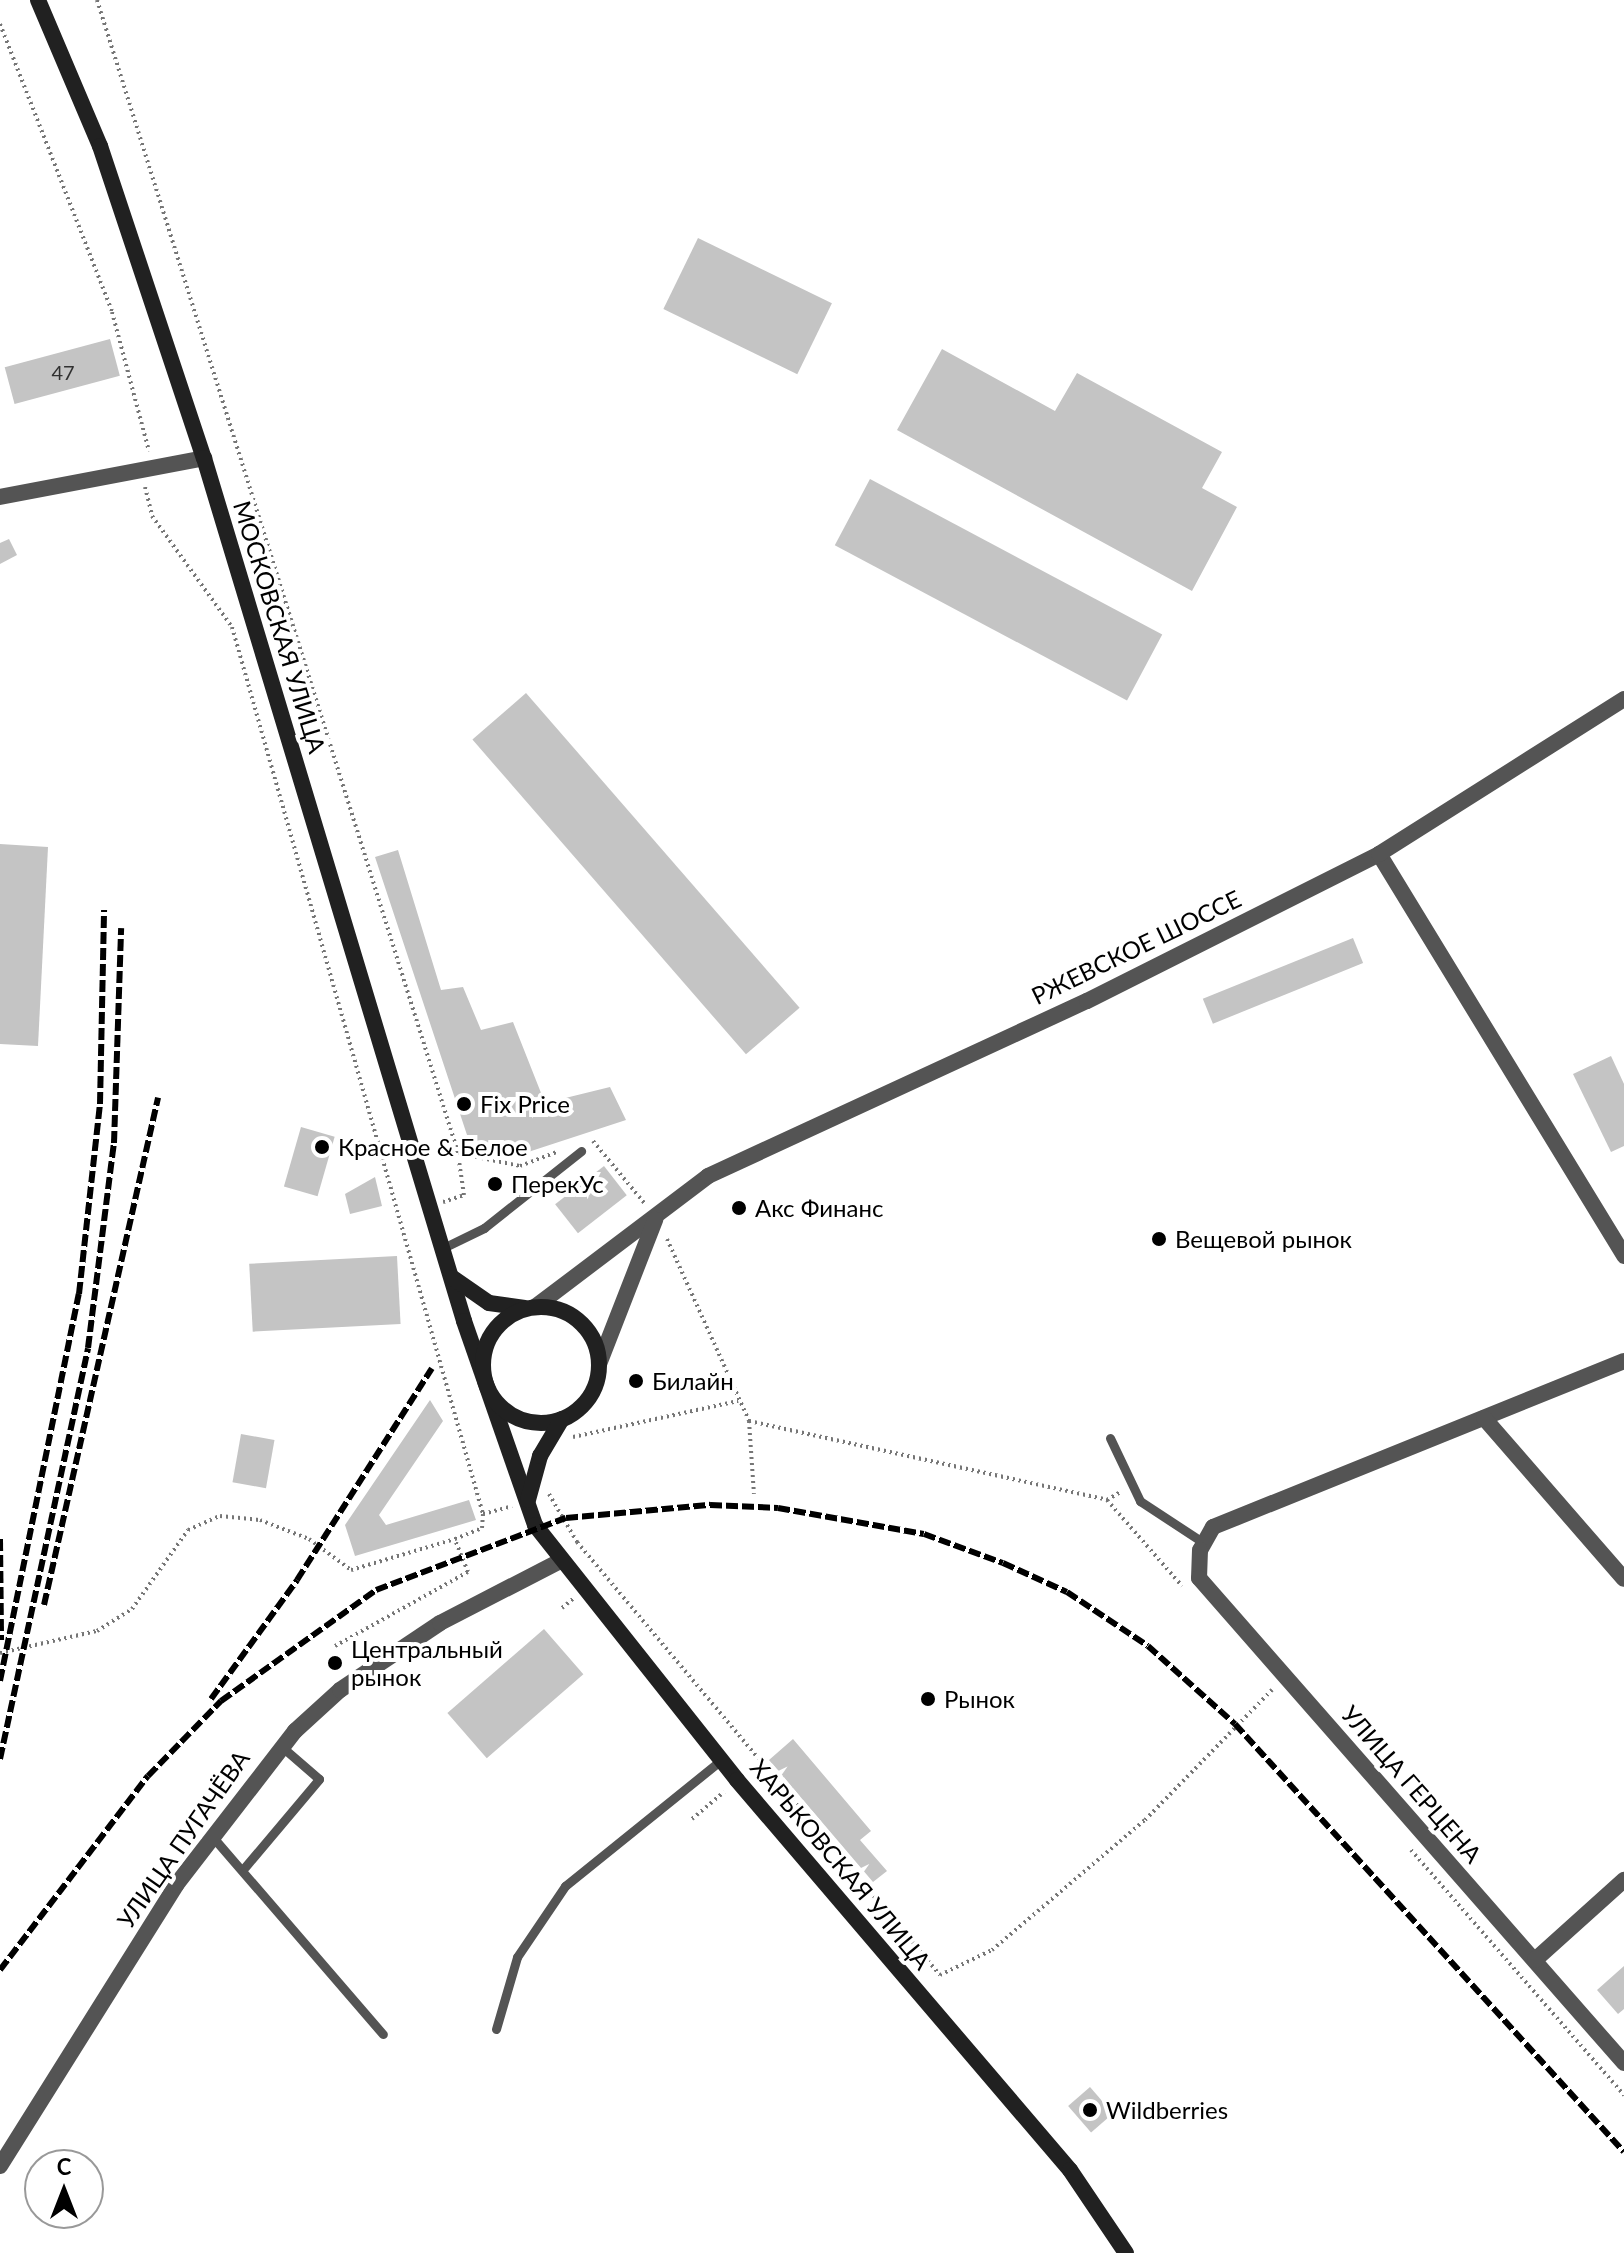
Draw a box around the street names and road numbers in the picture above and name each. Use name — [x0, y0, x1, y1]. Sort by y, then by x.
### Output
street label: МОСКОВСКАЯ УЛИЦА — [228, 497, 332, 757]
street label: РЖЕВСКОЕ ШОССЕ — [1027, 884, 1245, 1010]
street label: УЛИЦА ГЕРЦЕНА — [1336, 1700, 1488, 1868]
street label: УЛИЦА ПУГАЧЁВА — [111, 1745, 255, 1933]
street label: ХАРЬКОВСКАЯ УЛИЦА — [745, 1753, 937, 1975]

